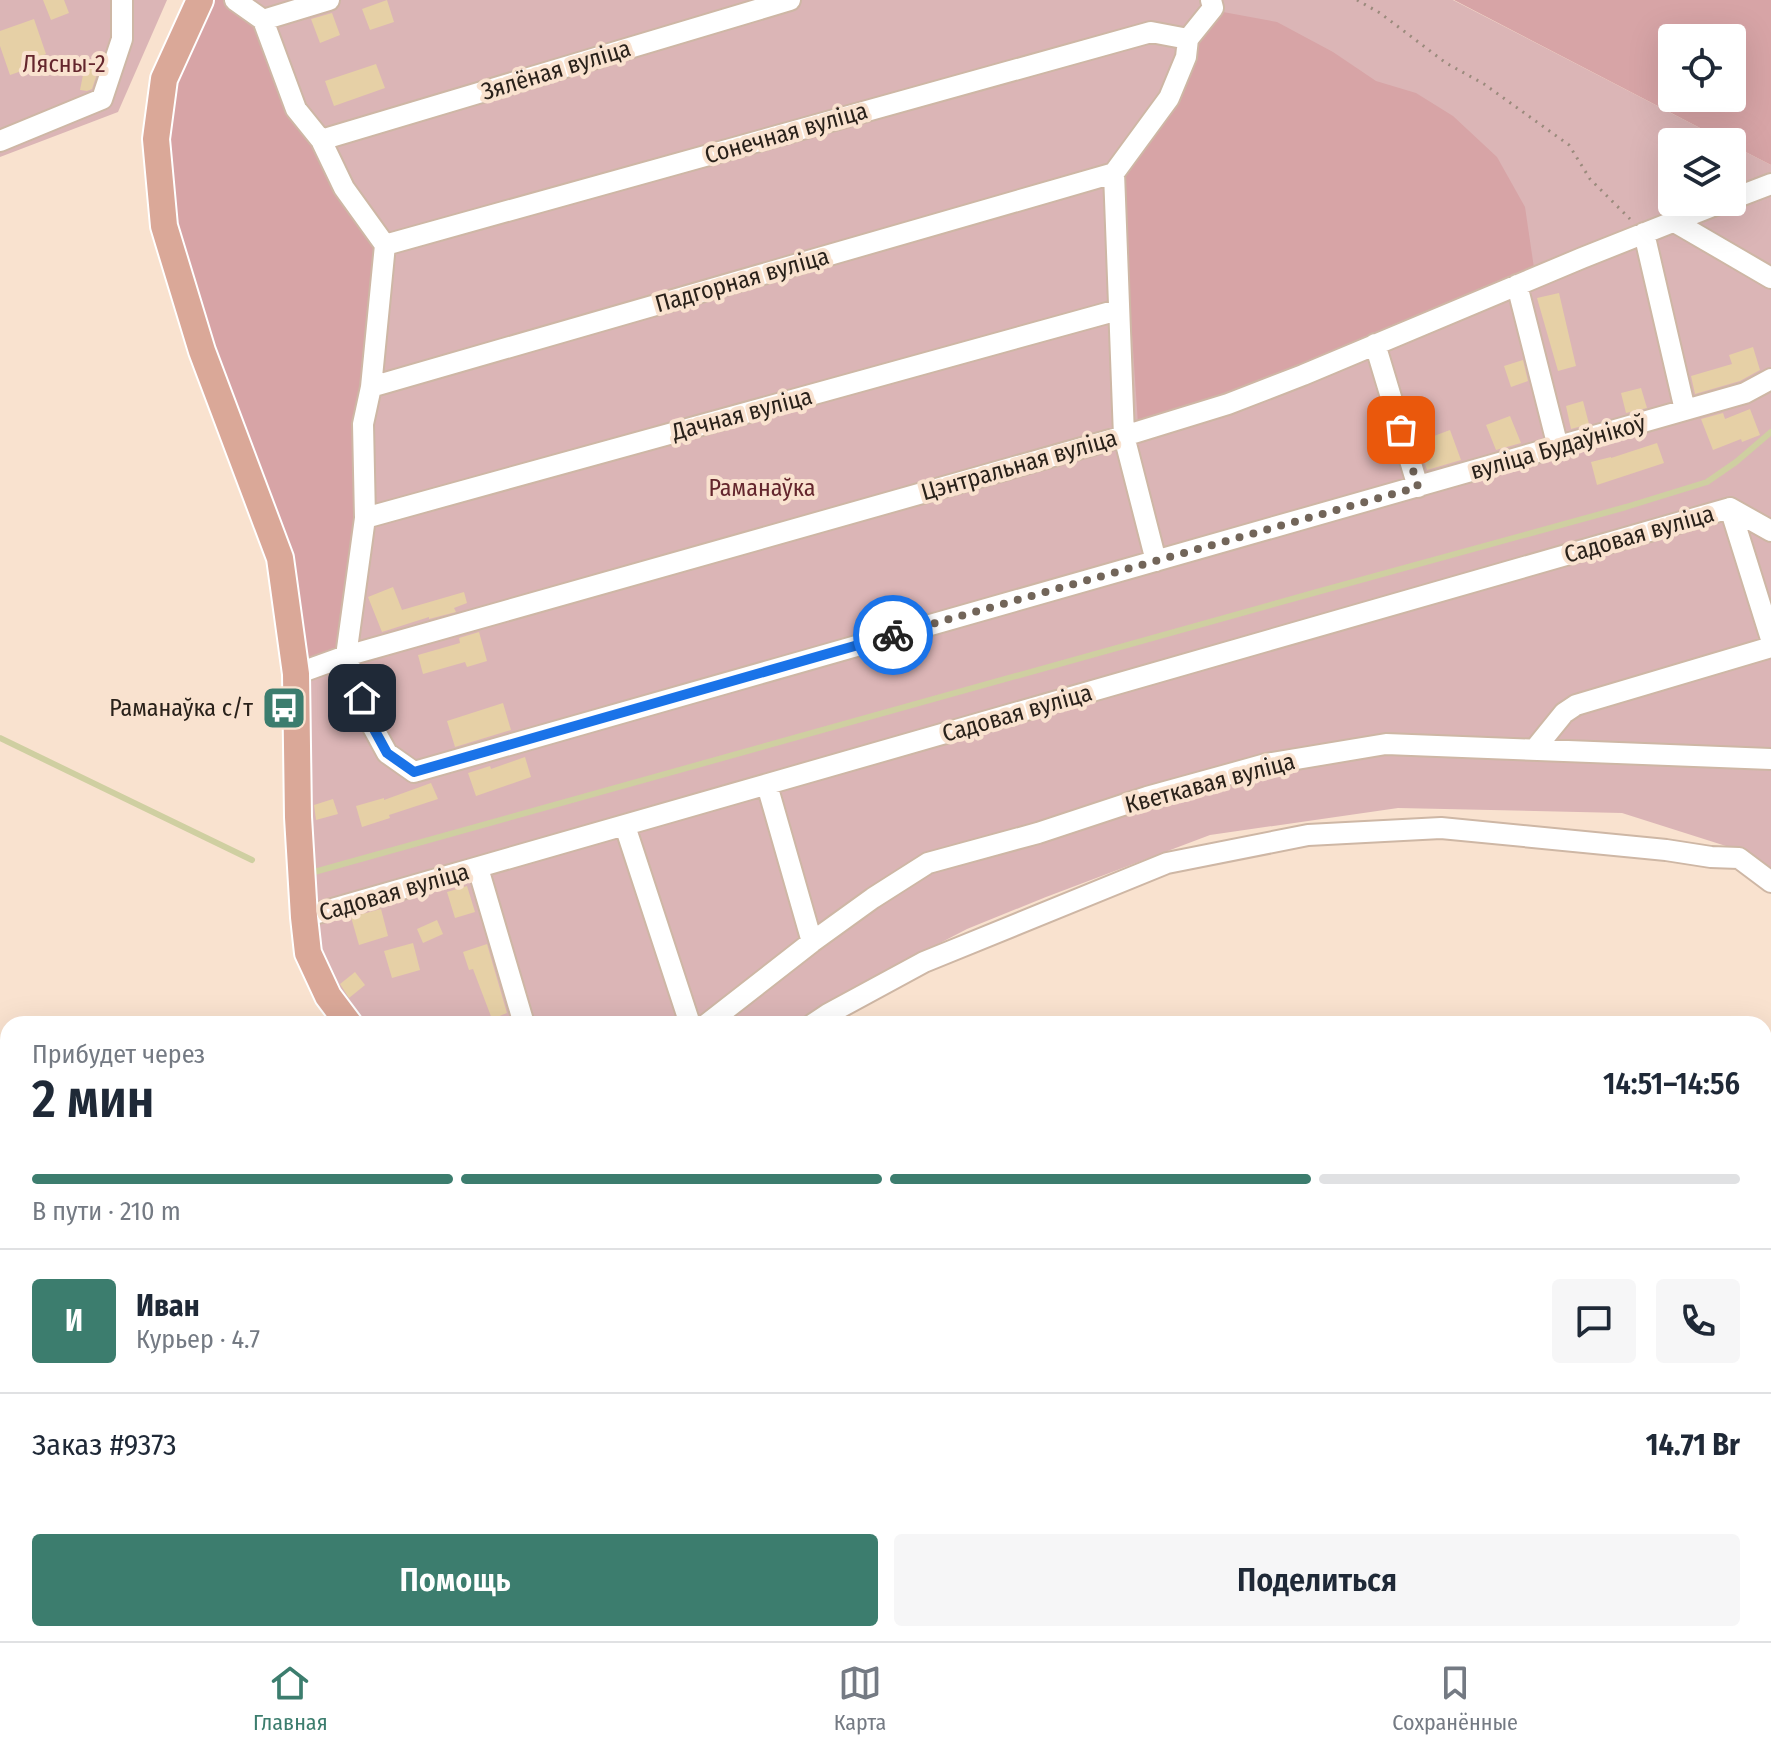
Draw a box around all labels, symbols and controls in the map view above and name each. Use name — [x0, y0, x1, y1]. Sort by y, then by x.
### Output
map controls — [1658, 24, 1746, 216]
button: locate — [1658, 24, 1746, 112]
street label: Зялёная вуліца — [478, 34, 634, 106]
park label: Лясны-2 — [23, 50, 106, 78]
street label: Сонечная вуліца — [701, 96, 871, 170]
button: layers — [1658, 128, 1746, 216]
street label: Падгорная вуліца — [652, 242, 832, 318]
street label: Дачная вуліца — [668, 382, 815, 446]
pin — [1367, 396, 1435, 464]
icon: bag — [1379, 408, 1423, 452]
street label: вуліца Будаўнікоў — [1467, 409, 1649, 485]
street label: Цэнтральная вуліца — [918, 424, 1120, 506]
park label: Раманаўка — [709, 474, 815, 502]
street label: Садовая вуліца — [1561, 499, 1717, 569]
courier — [853, 595, 933, 675]
icon: bike — [871, 613, 915, 657]
pin — [328, 664, 396, 732]
icon: home — [340, 676, 384, 720]
street label: Садовая вуліца — [939, 678, 1095, 748]
bus stop icon: Раманаўка с/т — [260, 684, 308, 732]
place label: Раманаўка с/т — [109, 694, 253, 722]
street label: Кветкавая вуліца — [1122, 747, 1298, 819]
street label: Садовая вуліца — [316, 857, 472, 927]
text: Прибудет через — [32, 1039, 205, 1070]
text: 14:51–14:56 — [1603, 1066, 1740, 1102]
text: 2 мин — [32, 1068, 155, 1131]
text: В пути · 210 m — [32, 1196, 181, 1227]
button: chat — [1552, 1279, 1636, 1363]
button: phone — [1656, 1279, 1740, 1363]
text: Иван — [136, 1288, 200, 1324]
text: И — [65, 1303, 83, 1339]
text: Курьер · 4.7 — [136, 1324, 260, 1355]
text: Заказ #9373 — [32, 1427, 177, 1463]
text: 14.71 Br — [1646, 1427, 1740, 1463]
button: Помощь — [32, 1534, 878, 1626]
button: Поделиться — [894, 1534, 1740, 1626]
tab: Главная — [253, 1661, 328, 1736]
tab: Карта — [834, 1661, 886, 1736]
tab: Сохранённые — [1392, 1661, 1518, 1736]

